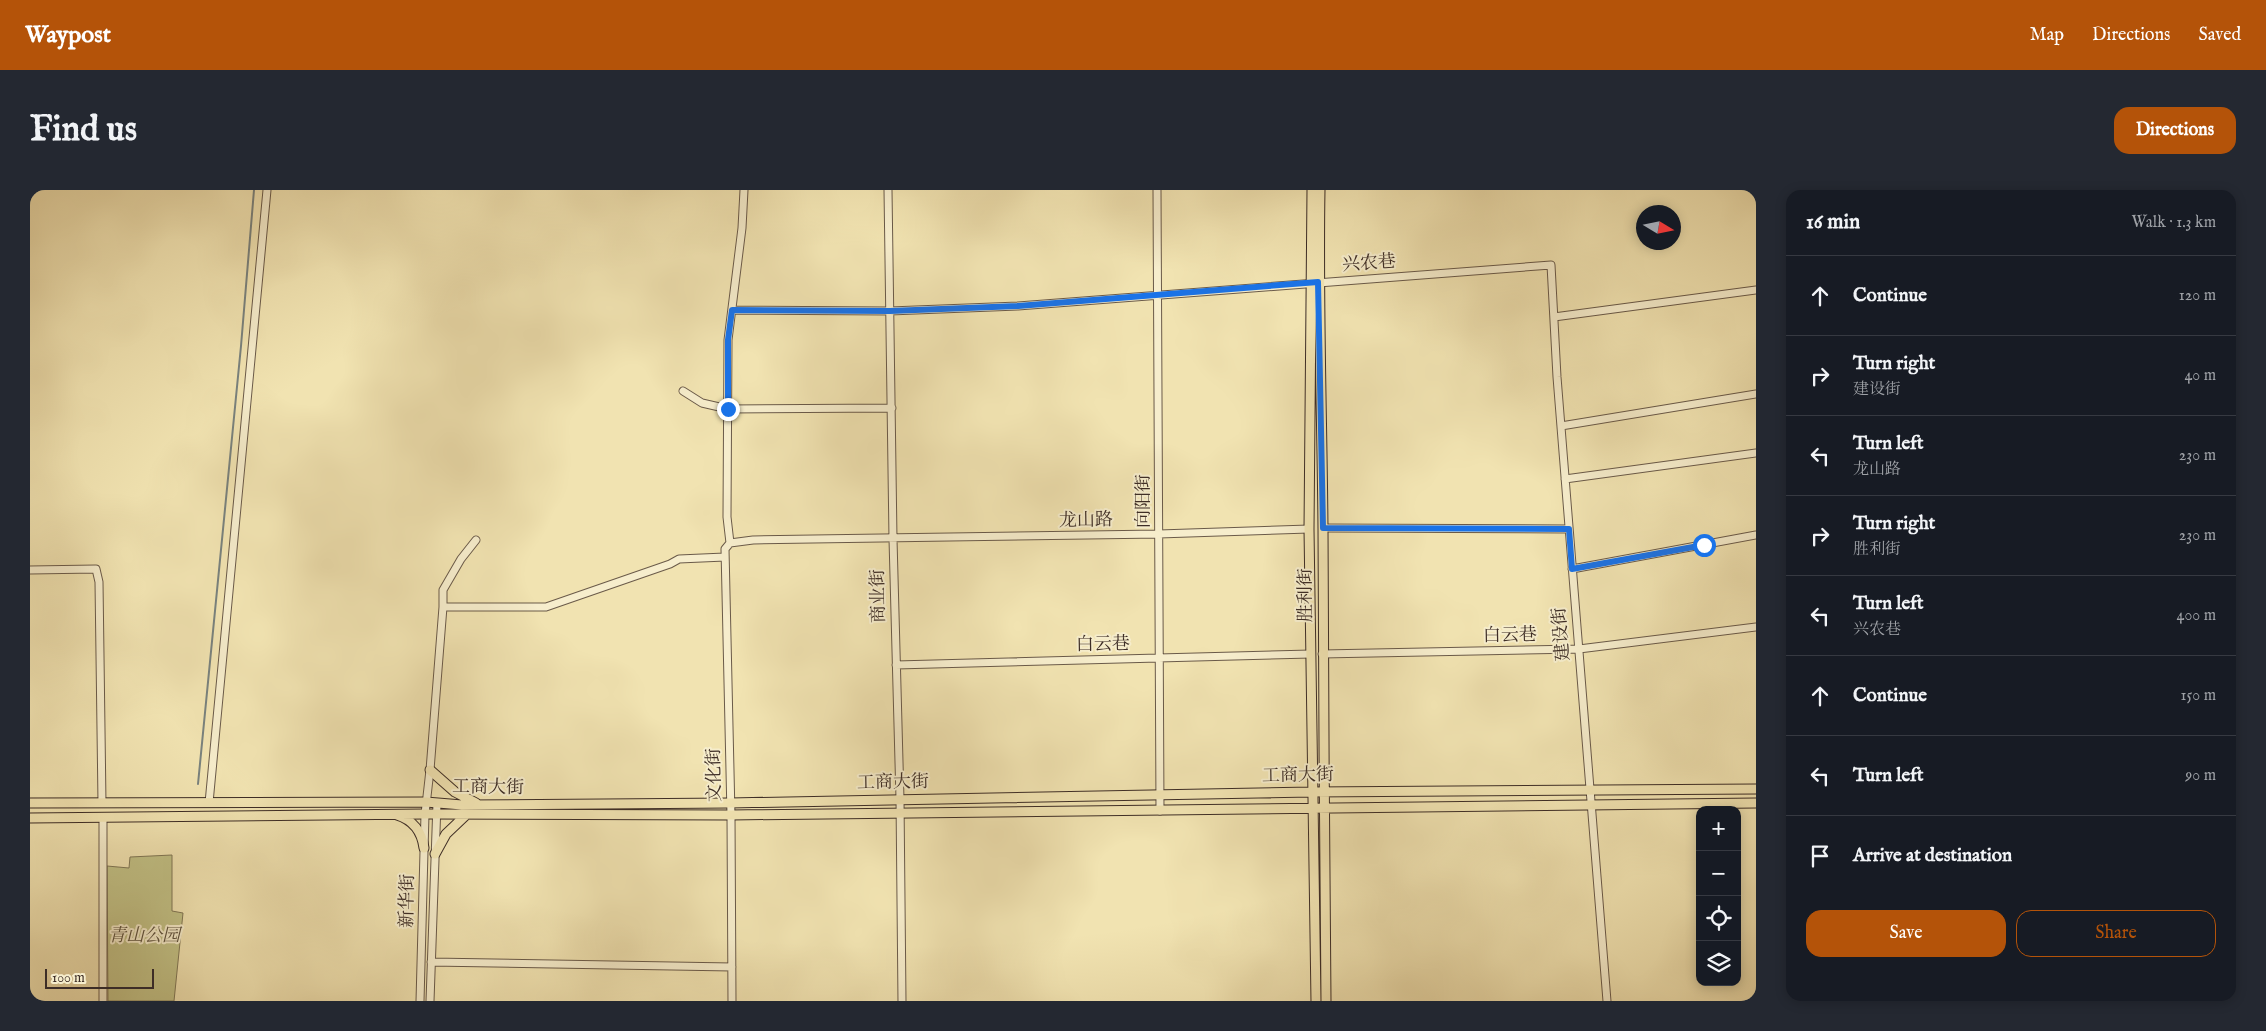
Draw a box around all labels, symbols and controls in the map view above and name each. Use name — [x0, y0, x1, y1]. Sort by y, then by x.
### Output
text: Waypost — [25, 20, 111, 51]
text: Map — [2030, 24, 2064, 47]
text: Directions — [2092, 24, 2170, 47]
text: Saved — [2198, 24, 2241, 47]
button: Directions — [2114, 107, 2236, 154]
text: Find us — [30, 108, 137, 153]
north arrow — [1636, 205, 1681, 250]
text: 16 min — [1806, 209, 1860, 236]
text: Walk · 1.3 km — [2132, 213, 2216, 233]
street label: 兴农巷 — [1341, 251, 1397, 277]
icon: ahead — [1806, 282, 1834, 310]
text: Continue — [1853, 284, 1927, 308]
text: 120 m — [2179, 286, 2216, 306]
text: Turn right — [1853, 352, 1935, 376]
icon: right — [1806, 362, 1834, 390]
text: 40 m — [2184, 366, 2216, 386]
text: 建设街 — [1853, 380, 1901, 400]
route end — [717, 398, 740, 421]
text: Turn left — [1853, 432, 1924, 456]
icon: left — [1806, 442, 1834, 470]
text: 230 m — [2179, 446, 2216, 466]
text: 龙山路 — [1853, 460, 1901, 480]
street label: 向阳街 — [1133, 474, 1156, 528]
street label: 龙山路 — [1059, 509, 1113, 533]
text: Turn right — [1853, 512, 1935, 536]
icon: right — [1806, 522, 1834, 550]
text: 230 m — [2179, 526, 2216, 546]
route start — [1693, 534, 1716, 557]
text: 胜利街 — [1853, 540, 1901, 560]
street label: 胜利街 — [1295, 568, 1318, 622]
street label: 商业街 — [867, 569, 891, 623]
text: Turn left — [1853, 592, 1924, 616]
icon: left — [1806, 602, 1834, 630]
street label: 建设街 — [1548, 606, 1576, 662]
text: 400 m — [2177, 606, 2216, 626]
text: 兴农巷 — [1853, 620, 1901, 640]
street label: 白云巷 — [1483, 624, 1537, 648]
street label: 白云巷 — [1076, 633, 1130, 657]
icon: ahead — [1806, 682, 1834, 710]
text: Continue — [1853, 684, 1927, 708]
text: 150 m — [2181, 686, 2216, 706]
street label: 文化街 — [703, 748, 727, 802]
icon: left — [1806, 762, 1834, 790]
street label: 工商大街 — [1262, 764, 1334, 788]
text: Turn left — [1853, 764, 1924, 788]
text: 90 m — [2185, 766, 2216, 786]
street label: 工商大街 — [857, 771, 929, 795]
street label: 工商大街 — [452, 776, 524, 800]
map controls — [1696, 806, 1741, 986]
button: + — [1696, 806, 1741, 851]
icon: arrive — [1806, 842, 1834, 870]
text: Arrive at destination — [1853, 844, 2012, 868]
button: − — [1696, 851, 1741, 896]
street label: 新华街 — [396, 874, 420, 928]
button: locate — [1696, 896, 1741, 941]
button: Save — [1806, 910, 2006, 957]
button: Share — [2016, 910, 2216, 957]
park label: 青山公园 — [108, 925, 183, 948]
button: layers — [1696, 941, 1741, 986]
scale bar — [45, 966, 154, 989]
text: 100 m — [52, 969, 85, 987]

